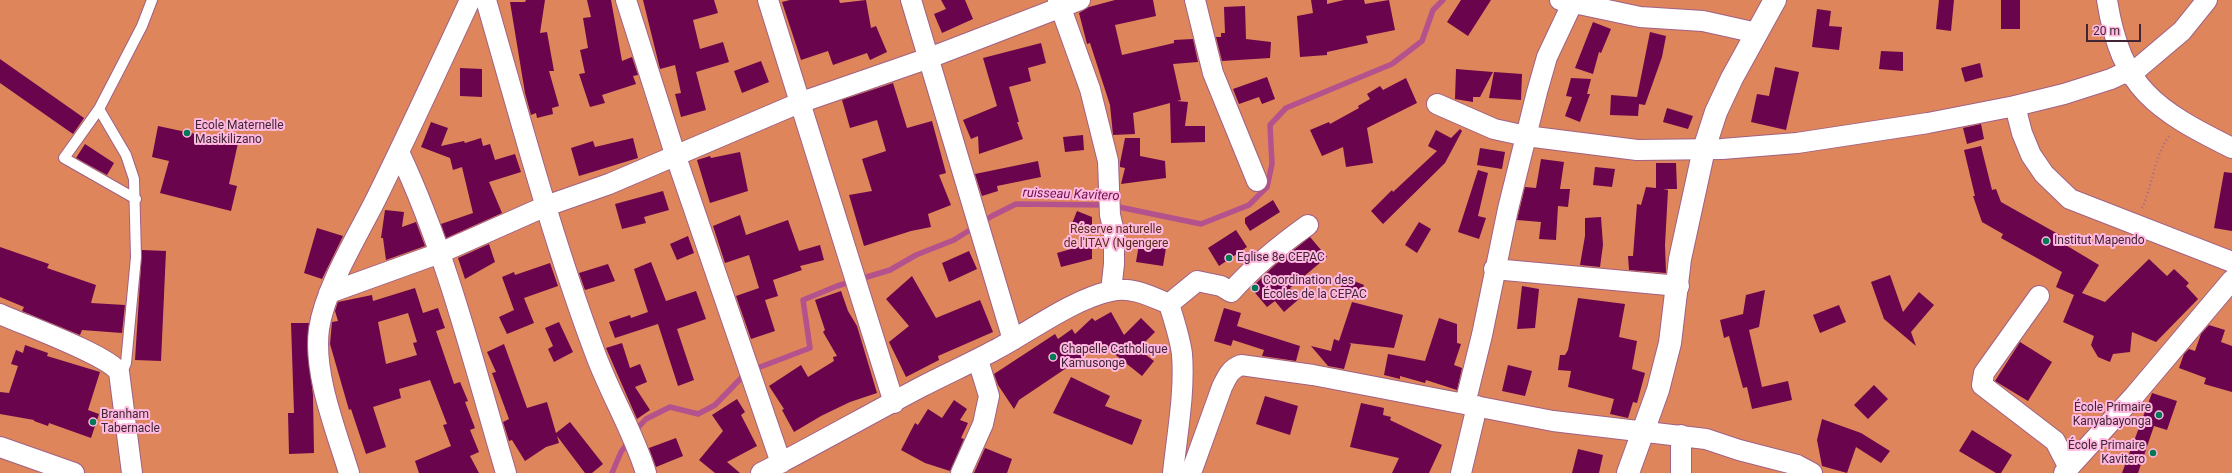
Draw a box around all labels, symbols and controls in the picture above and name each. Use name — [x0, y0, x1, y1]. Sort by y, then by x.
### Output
scale bar — [2088, 16, 2143, 42]
text: 20 m — [2093, 24, 2120, 38]
place label: Ecole Maternelle Masikilizano — [195, 119, 284, 147]
marker: Ecole Maternelle Masikilizano — [182, 128, 192, 138]
water label: ruisseau Kavitero — [1022, 186, 1120, 204]
park label: Réserve naturelle de l'ITAV (Ngengere — [1064, 223, 1168, 251]
place label: Institut Mapendo — [2054, 234, 2145, 248]
marker: Institut Mapendo — [2041, 236, 2051, 246]
place label: Eglise 8e CEPAC — [1237, 251, 1325, 265]
marker: Eglise 8e CEPAC — [1224, 253, 1234, 263]
place label: Coordination des Écoles de la CEPAC — [1263, 274, 1367, 302]
marker: Coordination des Écoles de la CEPAC — [1250, 283, 1260, 293]
place label: Chapelle Catholique Kamusonge — [1061, 343, 1168, 371]
marker: Chapelle Catholique Kamusonge — [1048, 352, 1058, 362]
place label: École Primaire Kanyabayonga — [2073, 401, 2151, 429]
place label: Branham Tabernacle — [101, 408, 160, 436]
marker: École Primaire Kanyabayonga — [2154, 410, 2164, 420]
marker: Branham Tabernacle — [88, 417, 98, 427]
place label: École Primaire Kavitero — [2068, 439, 2145, 467]
marker: École Primaire Kavitero — [2148, 448, 2158, 458]

